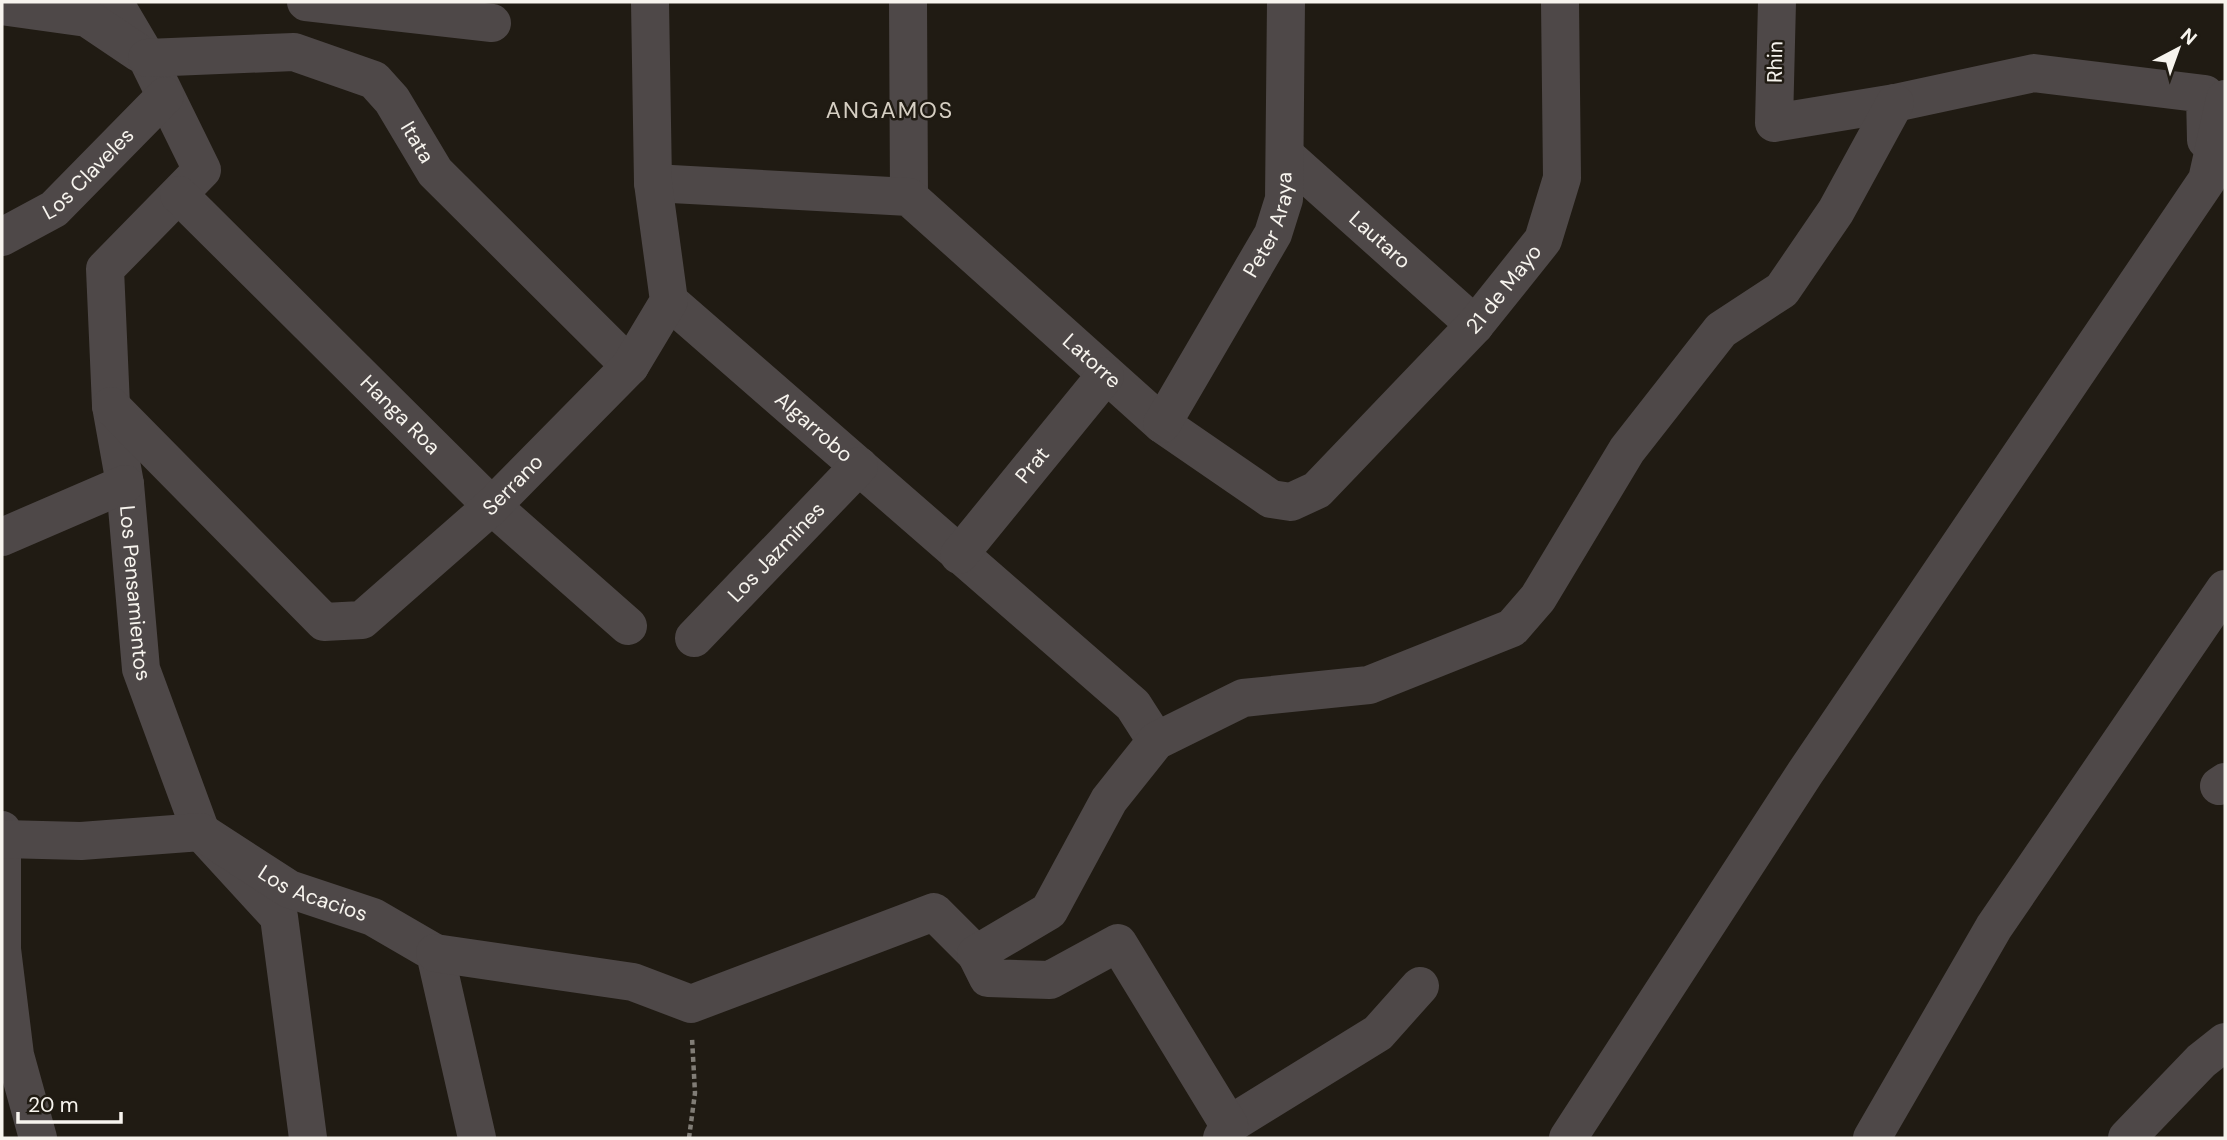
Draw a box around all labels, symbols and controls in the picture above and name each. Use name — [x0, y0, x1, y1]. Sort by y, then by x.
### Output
north arrow — [2143, 14, 2213, 84]
text: N — [2175, 23, 2202, 51]
street label: Rhin — [1761, 41, 1789, 83]
district label: ANGAMOS — [826, 95, 954, 125]
street label: Itata — [394, 116, 441, 168]
street label: Los Claveles — [38, 122, 140, 226]
street label: Peter Araya — [1237, 172, 1299, 282]
street label: Lautaro — [1343, 205, 1417, 275]
street label: 21 de Mayo — [1460, 239, 1548, 340]
street label: Latorre — [1057, 327, 1127, 395]
street label: Hanga Roa — [354, 369, 446, 461]
street label: Algarrobo — [769, 385, 859, 469]
street label: Prat — [1009, 441, 1056, 489]
street label: Serrano — [477, 448, 549, 522]
street label: Los Jazmines — [722, 496, 831, 608]
street label: Los Pensamientos — [113, 504, 158, 684]
street label: Los Acacios — [253, 859, 371, 928]
scale bar — [18, 1080, 121, 1124]
text: 20 m — [28, 1091, 79, 1119]

